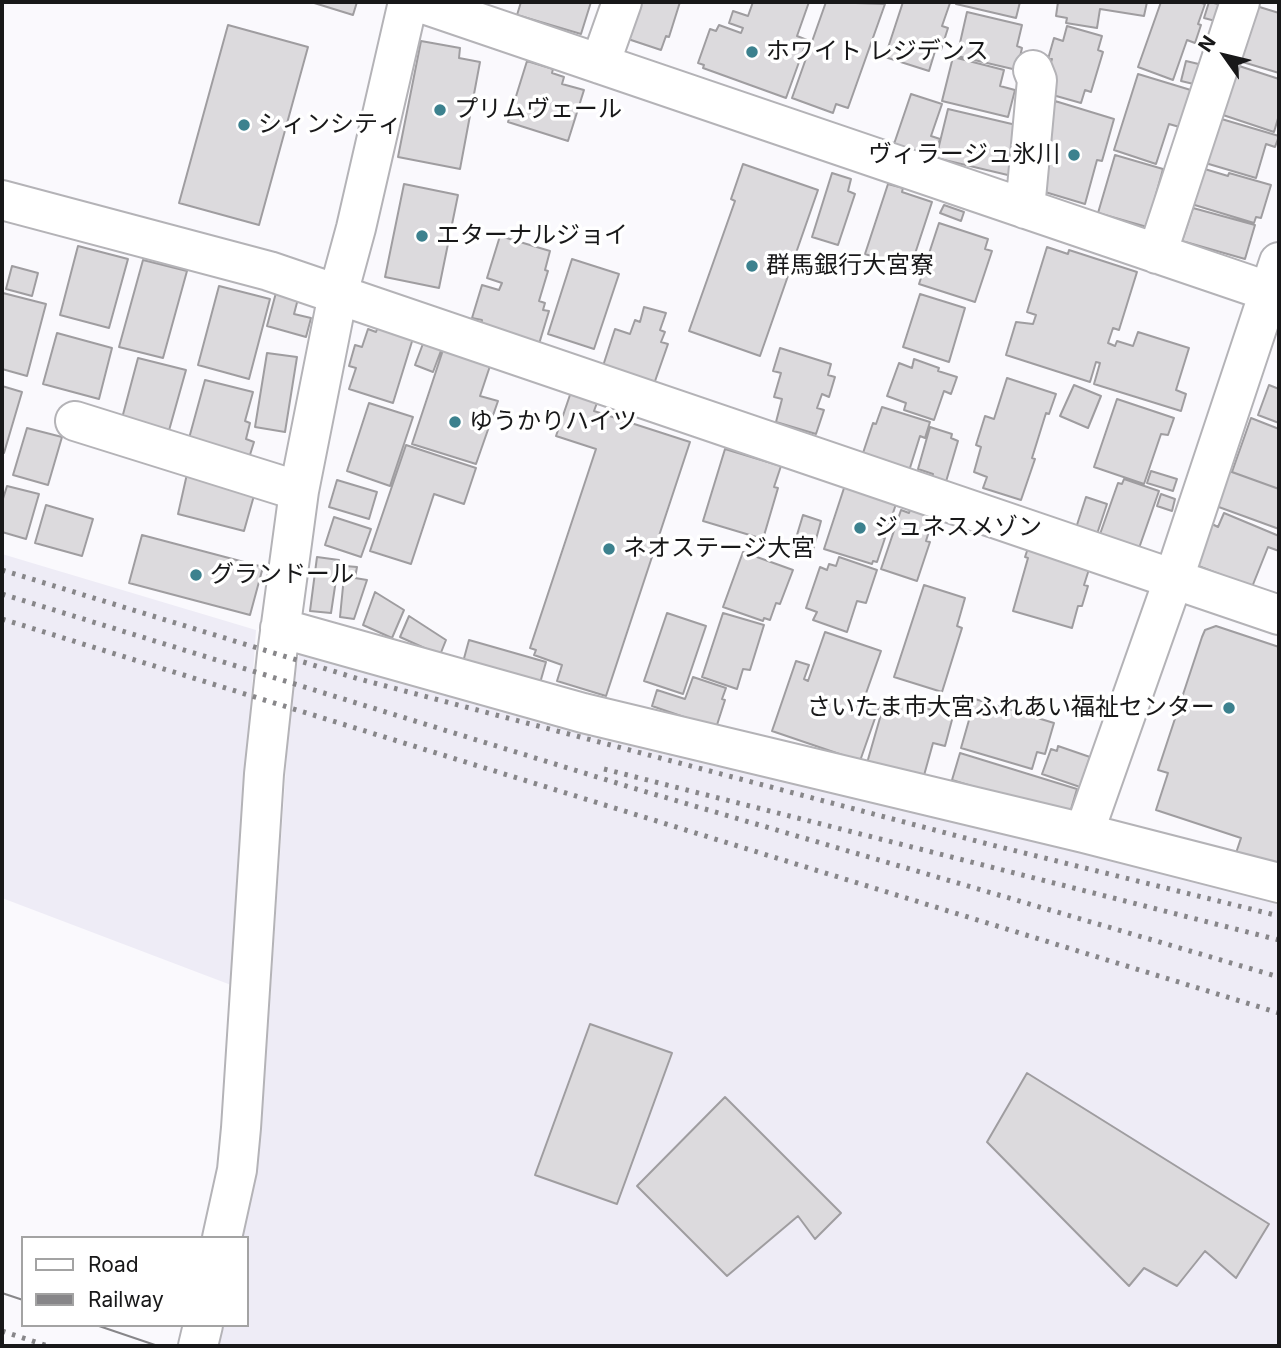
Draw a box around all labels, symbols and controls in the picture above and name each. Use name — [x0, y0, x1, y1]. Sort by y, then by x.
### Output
north arrow — [1190, 21, 1260, 91]
text: N — [1194, 32, 1221, 56]
place label: ホワイト レジデンス — [766, 38, 989, 66]
marker: ホワイト レジデンス — [744, 44, 760, 60]
place label: プリムヴェール — [454, 96, 622, 124]
marker: プリムヴェール — [432, 102, 448, 118]
place label: シィンシティ — [258, 111, 402, 139]
marker: シィンシティ — [236, 117, 252, 133]
place label: ヴィラージュ氷川 — [868, 141, 1060, 169]
marker: ヴィラージュ氷川 — [1066, 147, 1082, 163]
place label: エターナルジョイ — [436, 222, 628, 250]
marker: エターナルジョイ — [414, 228, 430, 244]
place label: 群馬銀行大宮寮 — [766, 252, 934, 280]
marker: 群馬銀行大宮寮 — [744, 258, 760, 274]
place label: ゆうかりハイツ — [469, 408, 637, 436]
marker: ゆうかりハイツ — [447, 414, 463, 430]
place label: ジュネスメゾン — [874, 514, 1042, 542]
marker: ジュネスメゾン — [852, 520, 868, 536]
place label: ネオステージ大宮 — [623, 535, 815, 563]
marker: ネオステージ大宮 — [601, 541, 617, 557]
place label: グランドール — [210, 561, 354, 589]
marker: グランドール — [188, 567, 204, 583]
place label: さいたま市大宮ふれあい福祉センター — [807, 694, 1215, 722]
marker: さいたま市大宮ふれあい福祉センター — [1221, 700, 1237, 716]
legend — [21, 1236, 248, 1327]
text: Road — [88, 1252, 139, 1277]
text: Railway — [88, 1287, 164, 1312]

